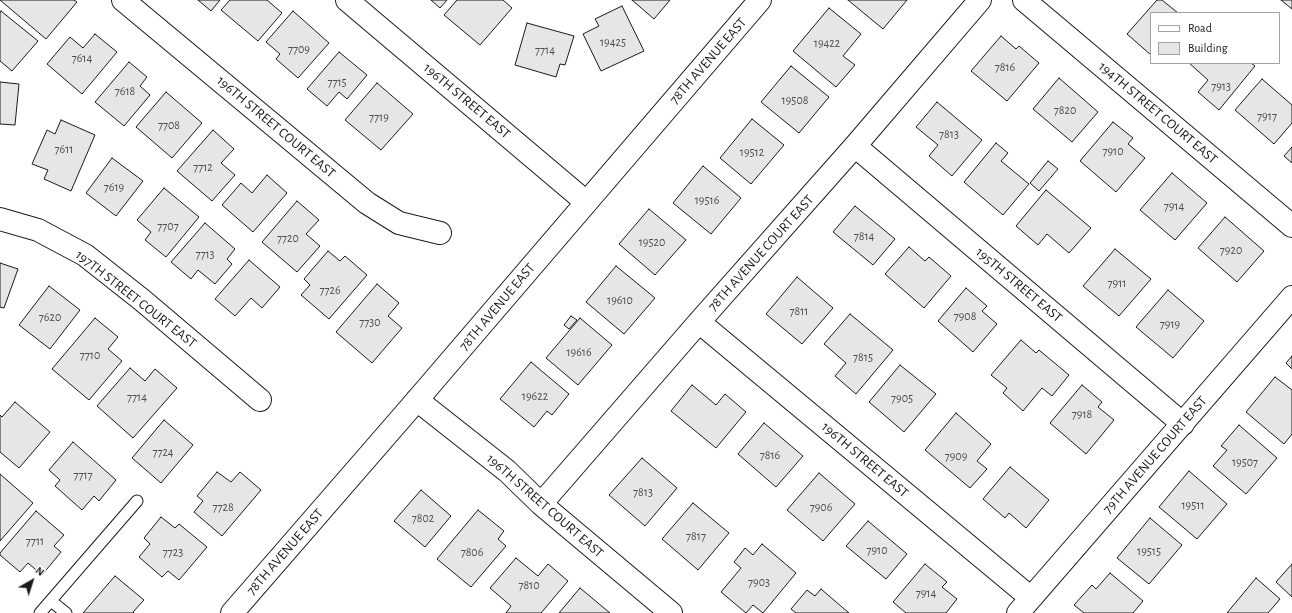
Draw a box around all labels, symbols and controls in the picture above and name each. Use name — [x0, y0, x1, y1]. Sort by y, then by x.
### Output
legend — [1150, 12, 1280, 64]
street label: 78TH AVENUE EAST — [666, 14, 750, 108]
text: Road — [1188, 22, 1212, 34]
house number: 19425 — [600, 35, 626, 49]
house number: 19422 — [814, 36, 840, 50]
house number: 7709 — [288, 42, 310, 56]
text: Building — [1188, 42, 1228, 54]
house number: 7714 — [535, 43, 555, 57]
house number: 7614 — [72, 51, 92, 65]
street label: 194TH STREET COURT EAST — [1095, 58, 1221, 168]
street label: 196TH STREET EAST — [420, 60, 514, 142]
house number: 7816 — [995, 60, 1015, 74]
street label: 196TH STREET COURT EAST — [213, 72, 339, 182]
house number: 7715 — [327, 75, 347, 89]
house number: 7913 — [1211, 79, 1231, 93]
house number: 7618 — [115, 84, 135, 98]
house number: 19508 — [782, 93, 808, 107]
house number: 7820 — [1054, 103, 1076, 117]
house number: 7917 — [1257, 109, 1277, 123]
house number: 7719 — [369, 110, 389, 124]
house number: 7708 — [158, 118, 180, 132]
house number: 7813 — [939, 127, 959, 141]
house number: 7611 — [55, 142, 73, 156]
house number: 7910 — [1102, 144, 1124, 158]
house number: 19512 — [740, 145, 764, 159]
house number: 7712 — [193, 160, 213, 174]
house number: 7619 — [104, 180, 124, 194]
street label: 78TH AVENUE COURT EAST — [704, 191, 818, 315]
house number: 19516 — [695, 193, 719, 207]
house number: 7914 — [1164, 199, 1184, 213]
house number: 7707 — [157, 219, 179, 233]
house number: 7814 — [854, 229, 874, 243]
house number: 7720 — [277, 231, 299, 245]
house number: 19520 — [639, 235, 665, 249]
house number: 7920 — [1220, 243, 1242, 257]
street label: 195TH STREET EAST — [972, 244, 1066, 326]
street label: 197TH STREET COURT EAST — [72, 246, 200, 352]
house number: 7713 — [195, 247, 215, 261]
street label: 78TH AVENUE EAST — [455, 260, 539, 354]
house number: 7911 — [1108, 276, 1126, 290]
house number: 7726 — [319, 283, 341, 297]
house number: 19610 — [607, 293, 633, 307]
house number: 7811 — [790, 304, 808, 318]
house number: 7908 — [954, 309, 976, 323]
house number: 7620 — [39, 310, 61, 324]
house number: 7730 — [359, 315, 381, 329]
house number: 7919 — [1160, 317, 1180, 331]
house number: 19616 — [566, 345, 592, 359]
house number: 7710 — [80, 348, 100, 362]
house number: 7815 — [853, 350, 873, 364]
house number: 19622 — [522, 389, 548, 403]
house number: 7714 — [127, 390, 147, 404]
house number: 7905 — [891, 391, 913, 405]
street label: 79TH AVENUE COURT EAST — [1099, 393, 1211, 517]
house number: 7918 — [1072, 407, 1092, 421]
street label: 196TH STREET EAST — [818, 419, 912, 501]
house number: 7724 — [152, 445, 174, 459]
house number: 7816 — [760, 448, 780, 462]
house number: 7909 — [945, 449, 967, 463]
street label: 196TH STREET COURT EAST — [483, 451, 607, 561]
house number: 19507 — [1232, 455, 1258, 469]
house number: 7717 — [73, 468, 93, 482]
house number: 7813 — [633, 485, 653, 499]
house number: 19511 — [1181, 498, 1205, 512]
house number: 7728 — [212, 500, 234, 514]
house number: 7906 — [810, 500, 832, 514]
street label: 78TH AVENUE EAST — [243, 505, 327, 599]
house number: 7802 — [412, 511, 434, 525]
house number: 7817 — [686, 529, 706, 543]
house number: 7711 — [26, 534, 44, 548]
house number: 7910 — [866, 543, 888, 557]
house number: 19515 — [1137, 544, 1161, 558]
house number: 7723 — [163, 545, 183, 559]
house number: 7806 — [461, 545, 483, 559]
north arrow — [12, 561, 52, 601]
text: N — [33, 565, 46, 578]
house number: 7903 — [748, 575, 770, 589]
house number: 7810 — [518, 578, 540, 592]
house number: 7914 — [916, 586, 936, 600]

